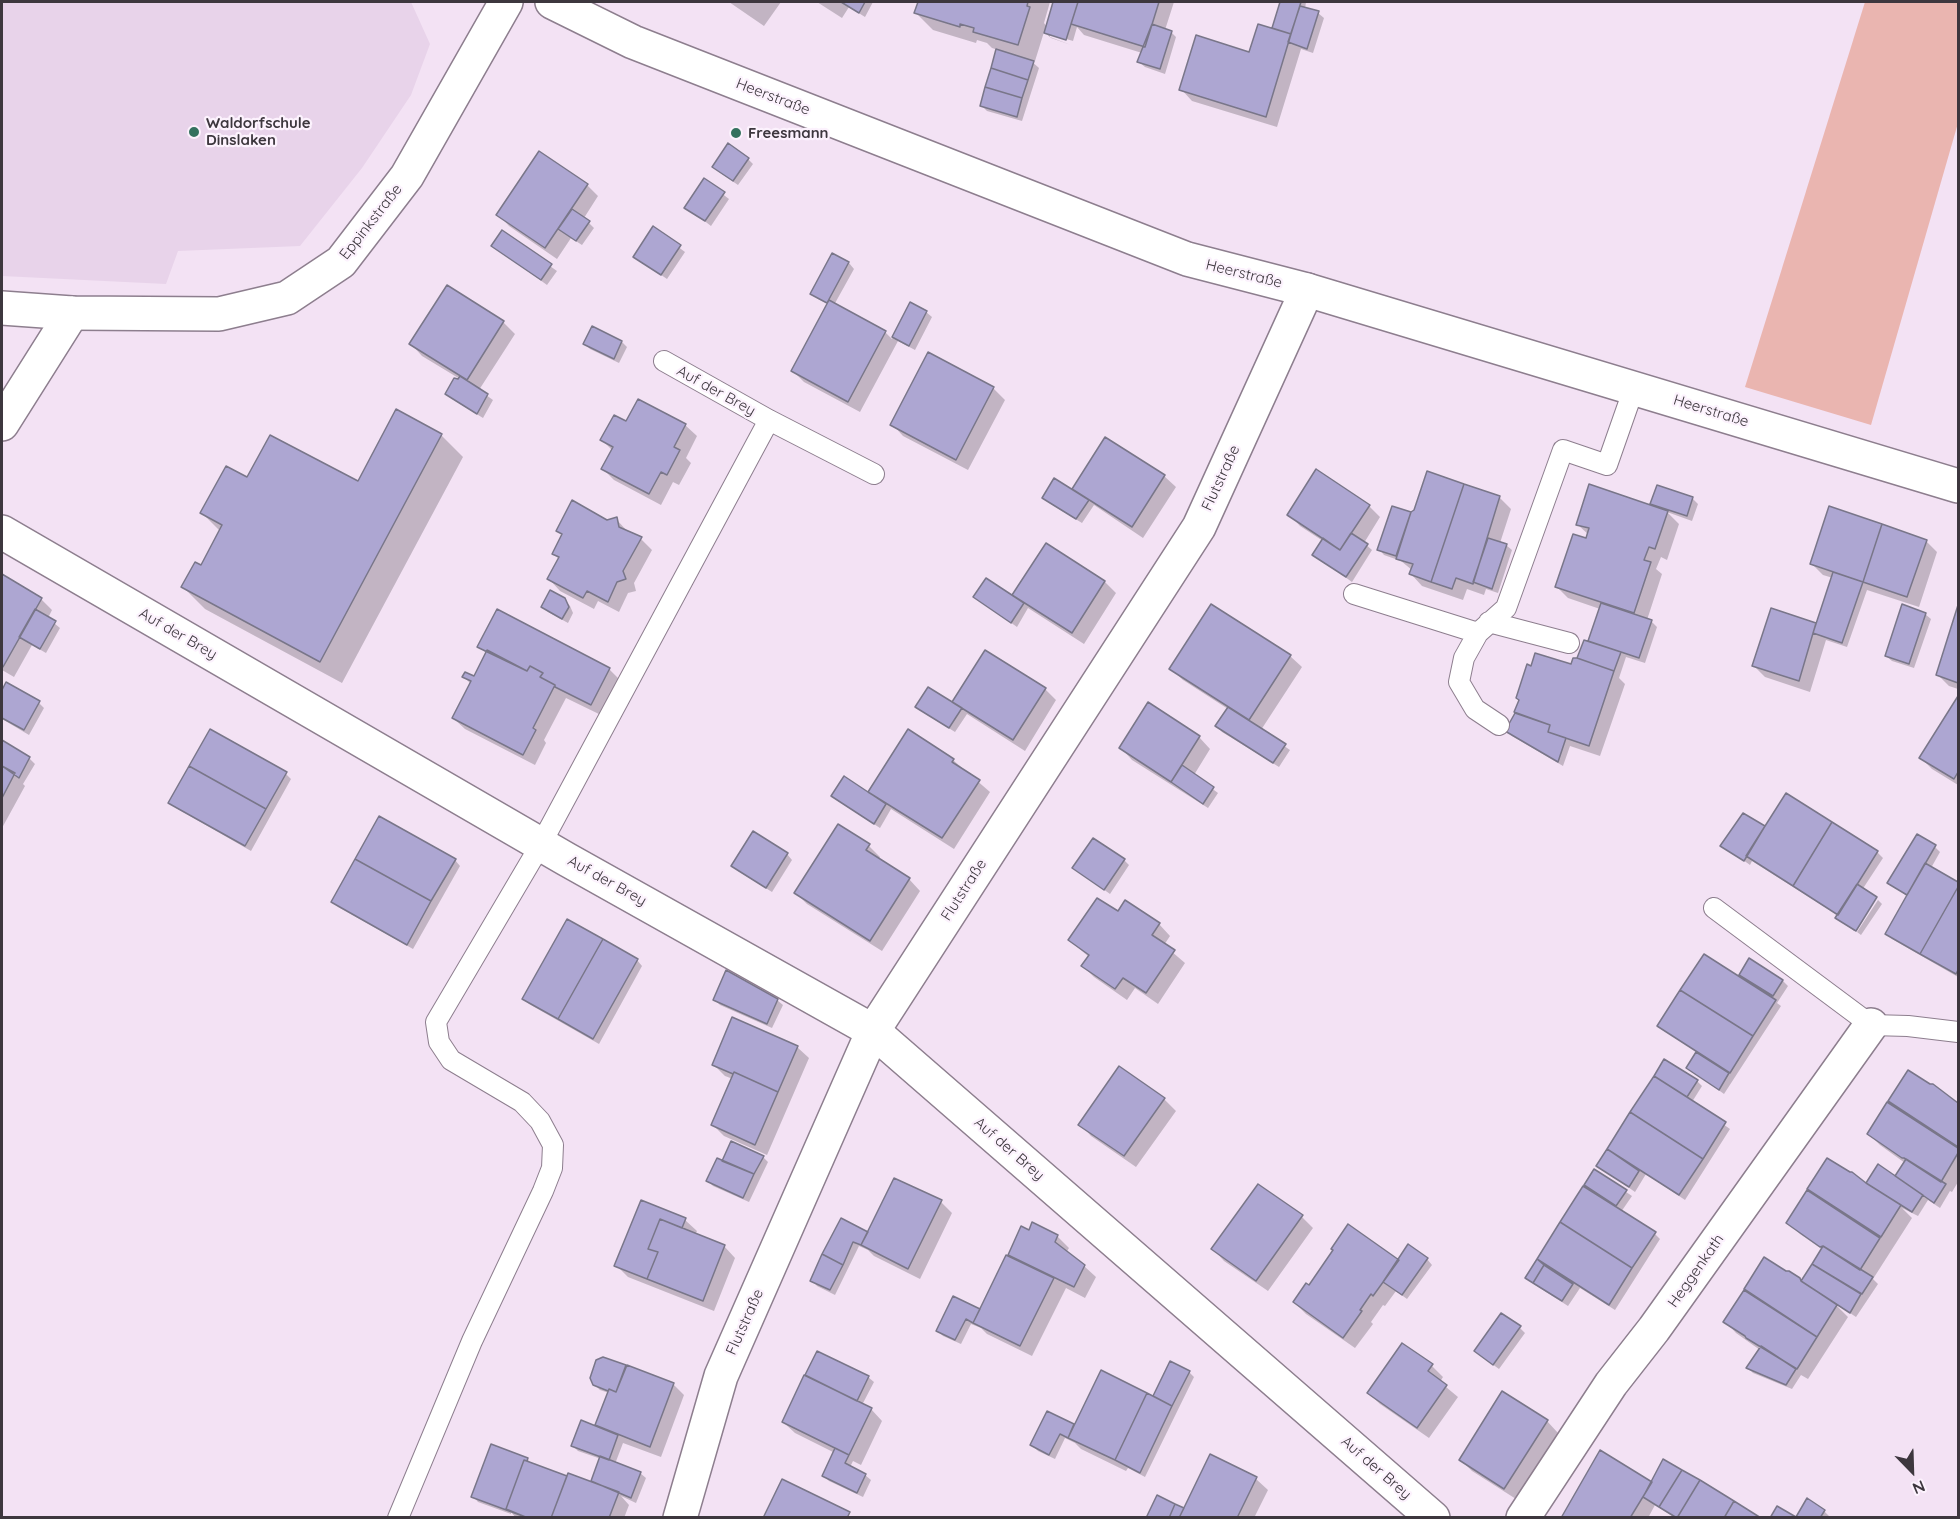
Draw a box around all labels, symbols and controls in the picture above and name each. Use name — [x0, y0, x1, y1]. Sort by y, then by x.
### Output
street label: Heerstraße — [733, 75, 813, 119]
place label: Waldorfschule Dinslaken — [206, 114, 311, 149]
place label: Freesmann — [748, 124, 829, 142]
marker: Waldorfschule Dinslaken — [187, 125, 201, 139]
marker: Freesmann — [729, 126, 743, 140]
street label: Eppinkstraße — [336, 181, 406, 263]
street label: Heerstraße — [1204, 256, 1284, 292]
street label: Auf der Brey — [674, 362, 758, 420]
street label: Heerstraße — [1671, 391, 1751, 431]
street label: Flutstraße — [1198, 442, 1244, 514]
street label: Auf der Brey — [136, 604, 220, 664]
street label: Auf der Brey — [565, 852, 649, 910]
street label: Flutstraße — [937, 856, 991, 924]
street label: Auf der Brey — [970, 1114, 1048, 1184]
street label: Heggenkath — [1664, 1231, 1728, 1311]
street label: Flutstraße — [723, 1286, 767, 1358]
street label: Auf der Brey — [1337, 1433, 1415, 1503]
north arrow — [1882, 1441, 1942, 1501]
text: N — [1910, 1476, 1928, 1499]

